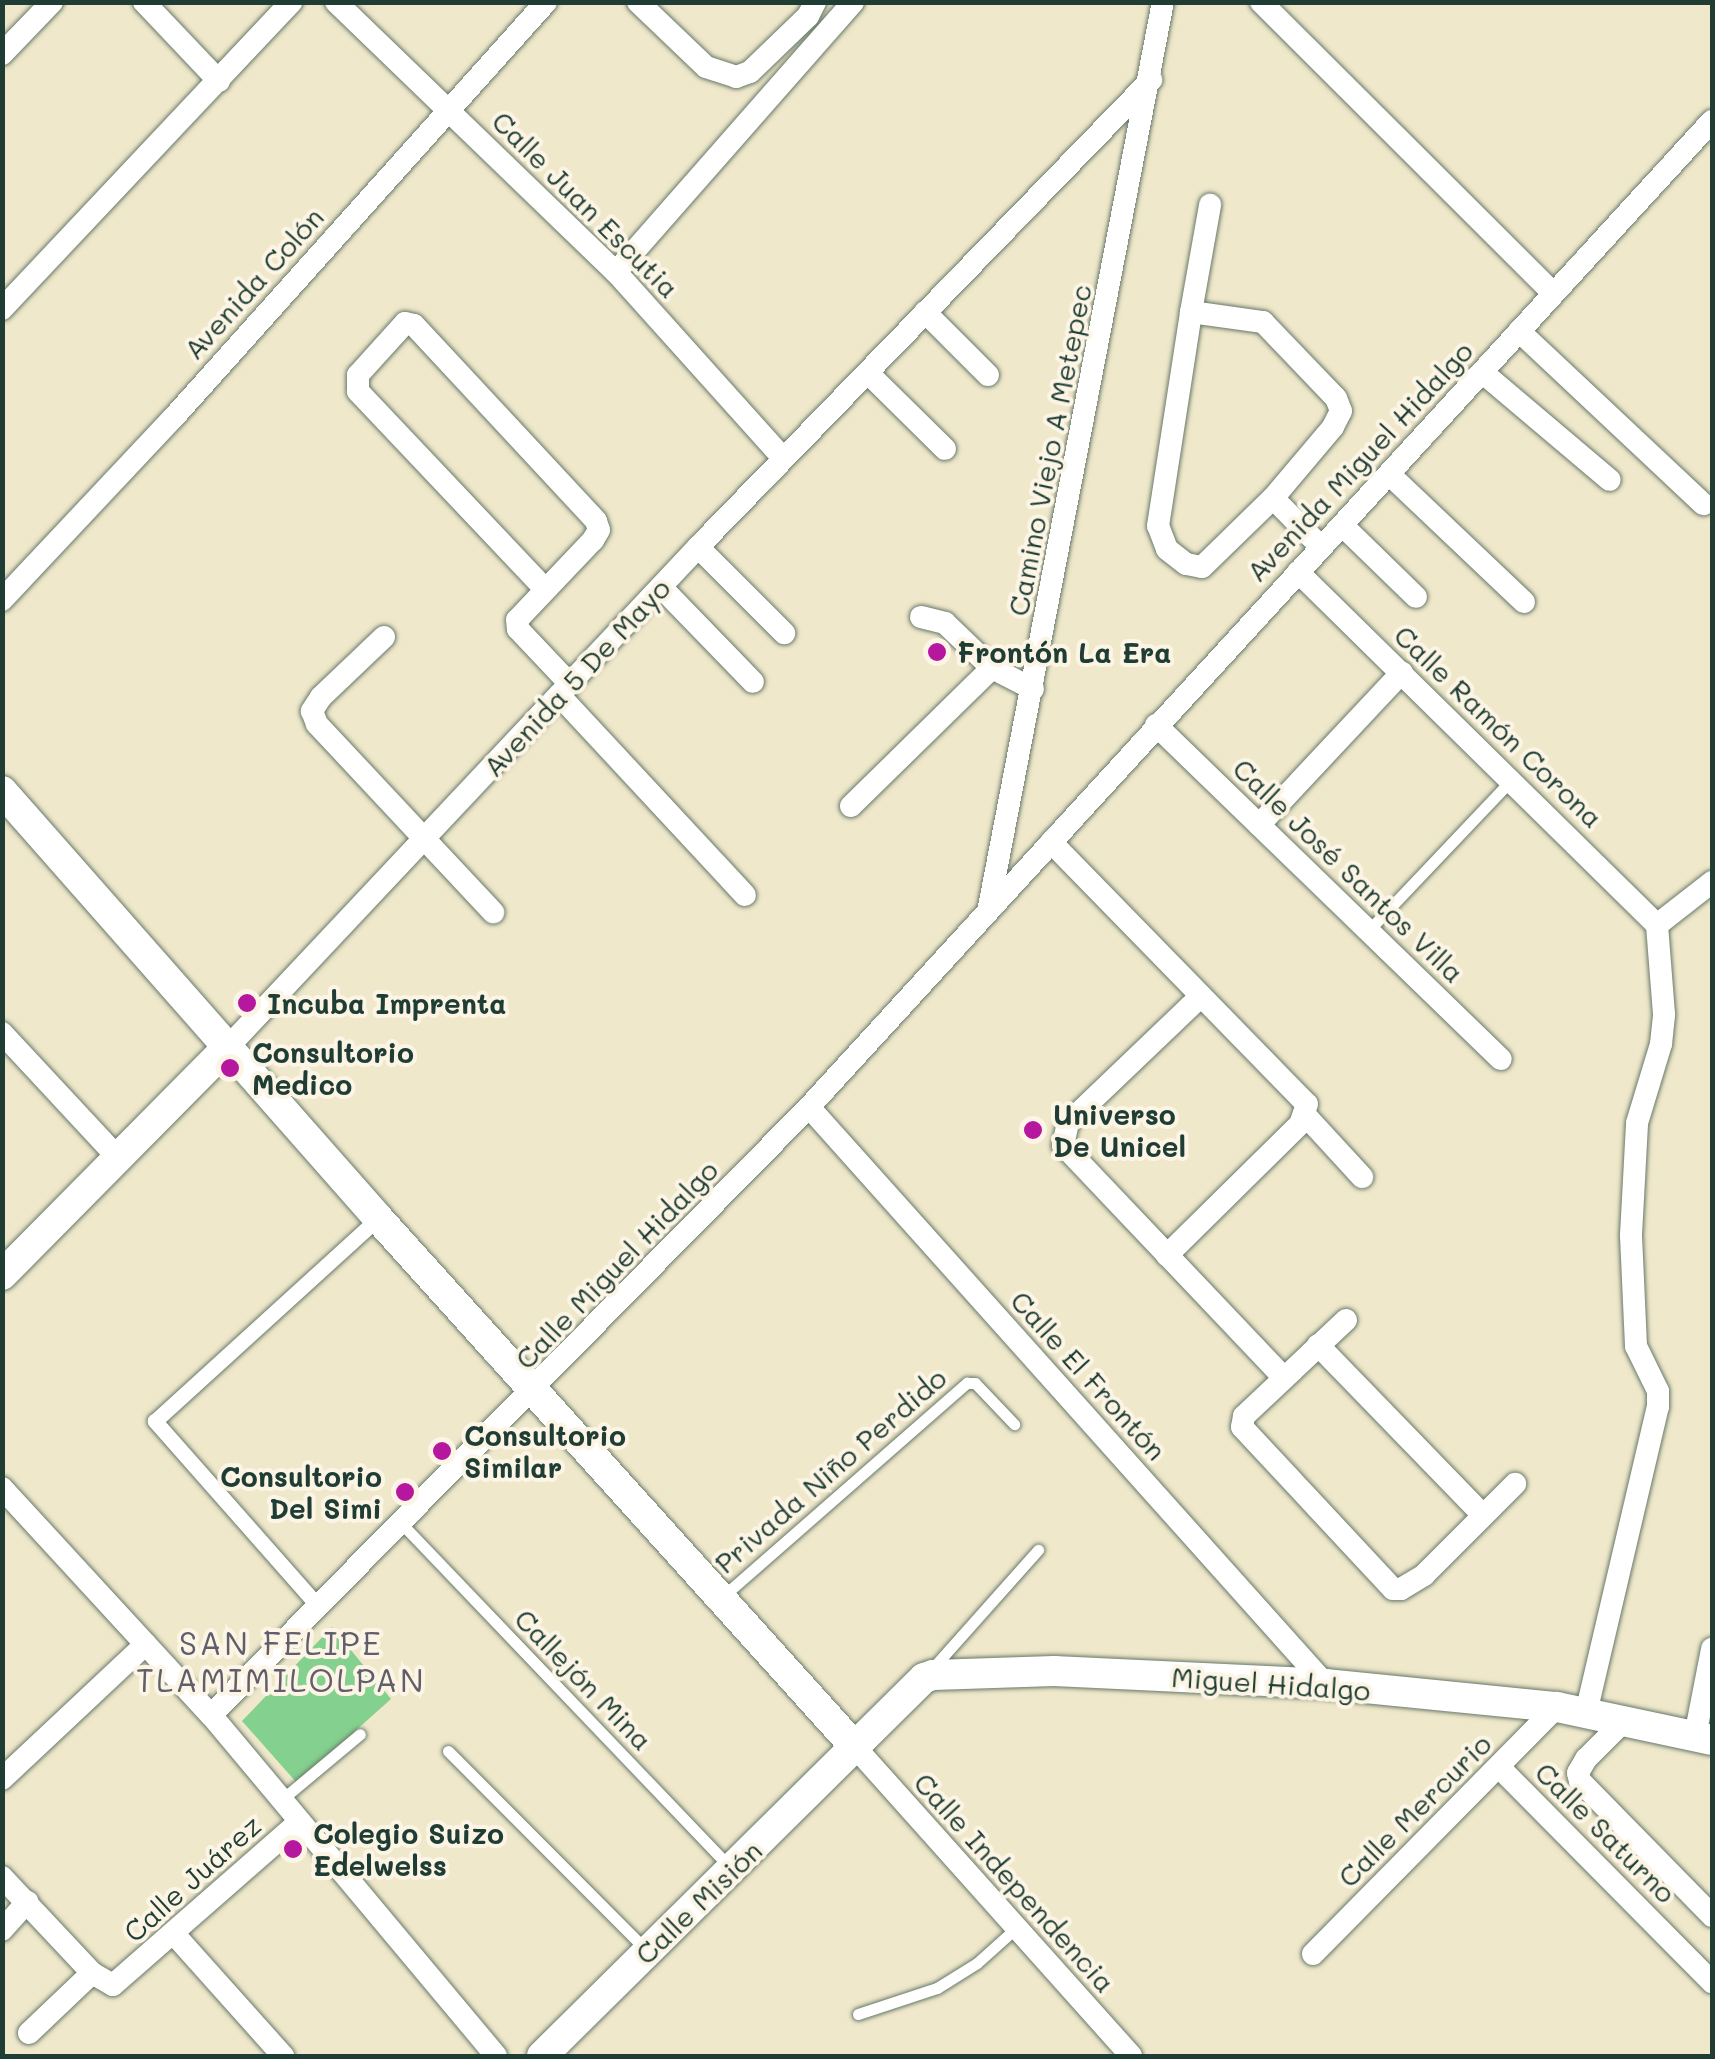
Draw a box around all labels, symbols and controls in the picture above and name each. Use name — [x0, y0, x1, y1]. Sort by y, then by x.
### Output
street label: Calle Juan Escutia — [486, 104, 686, 304]
street label: Avenida Colón — [176, 200, 330, 366]
street label: Camino Viejo A Metepec — [1000, 281, 1098, 619]
street label: Avenida Miguel Hidalgo — [1239, 334, 1479, 588]
street label: Avenida 5 De Mayo — [475, 571, 677, 783]
street label: Calle Ramón Corona — [1388, 618, 1610, 834]
place label: Frontón La Era — [957, 635, 1171, 669]
marker: Frontón La Era — [926, 641, 948, 663]
street label: Calle José Santos Villa — [1227, 751, 1471, 989]
place label: Incuba Imprenta — [267, 986, 506, 1020]
marker: Incuba Imprenta — [236, 992, 258, 1014]
place label: Consultorio Medico — [252, 1035, 414, 1101]
marker: Consultorio Medico — [217, 1055, 243, 1081]
place label: Universo De Unicel — [1053, 1097, 1186, 1163]
marker: Universo De Unicel — [1022, 1119, 1044, 1141]
street label: Calle Miguel Hidalgo — [508, 1153, 724, 1375]
street label: Calle El Frontón — [1004, 1283, 1174, 1467]
street label: Privada Niño Perdido — [707, 1360, 953, 1580]
place label: Consultorio Similar — [464, 1418, 626, 1484]
marker: Consultorio Similar — [429, 1438, 455, 1464]
place label: Consultorio Del Simi — [220, 1459, 382, 1525]
marker: Consultorio Del Simi — [392, 1479, 418, 1505]
street label: Callejón Mina — [508, 1601, 660, 1757]
district label: SAN FELIPE TLAMIMILOLPAN — [136, 1624, 426, 1699]
street label: Miguel Hidalgo — [1170, 1659, 1372, 1707]
street label: Calle Mercurio — [1331, 1727, 1497, 1893]
street label: Calle Saturno — [1529, 1755, 1683, 1909]
street label: Calle Independencia — [908, 1765, 1122, 1999]
street label: Calle Juárez — [117, 1808, 267, 1948]
place label: Colegio Suizo Edelwelss — [313, 1816, 504, 1882]
street label: Calle Misión — [628, 1833, 768, 1971]
marker: Colegio Suizo Edelwelss — [282, 1838, 304, 1860]

